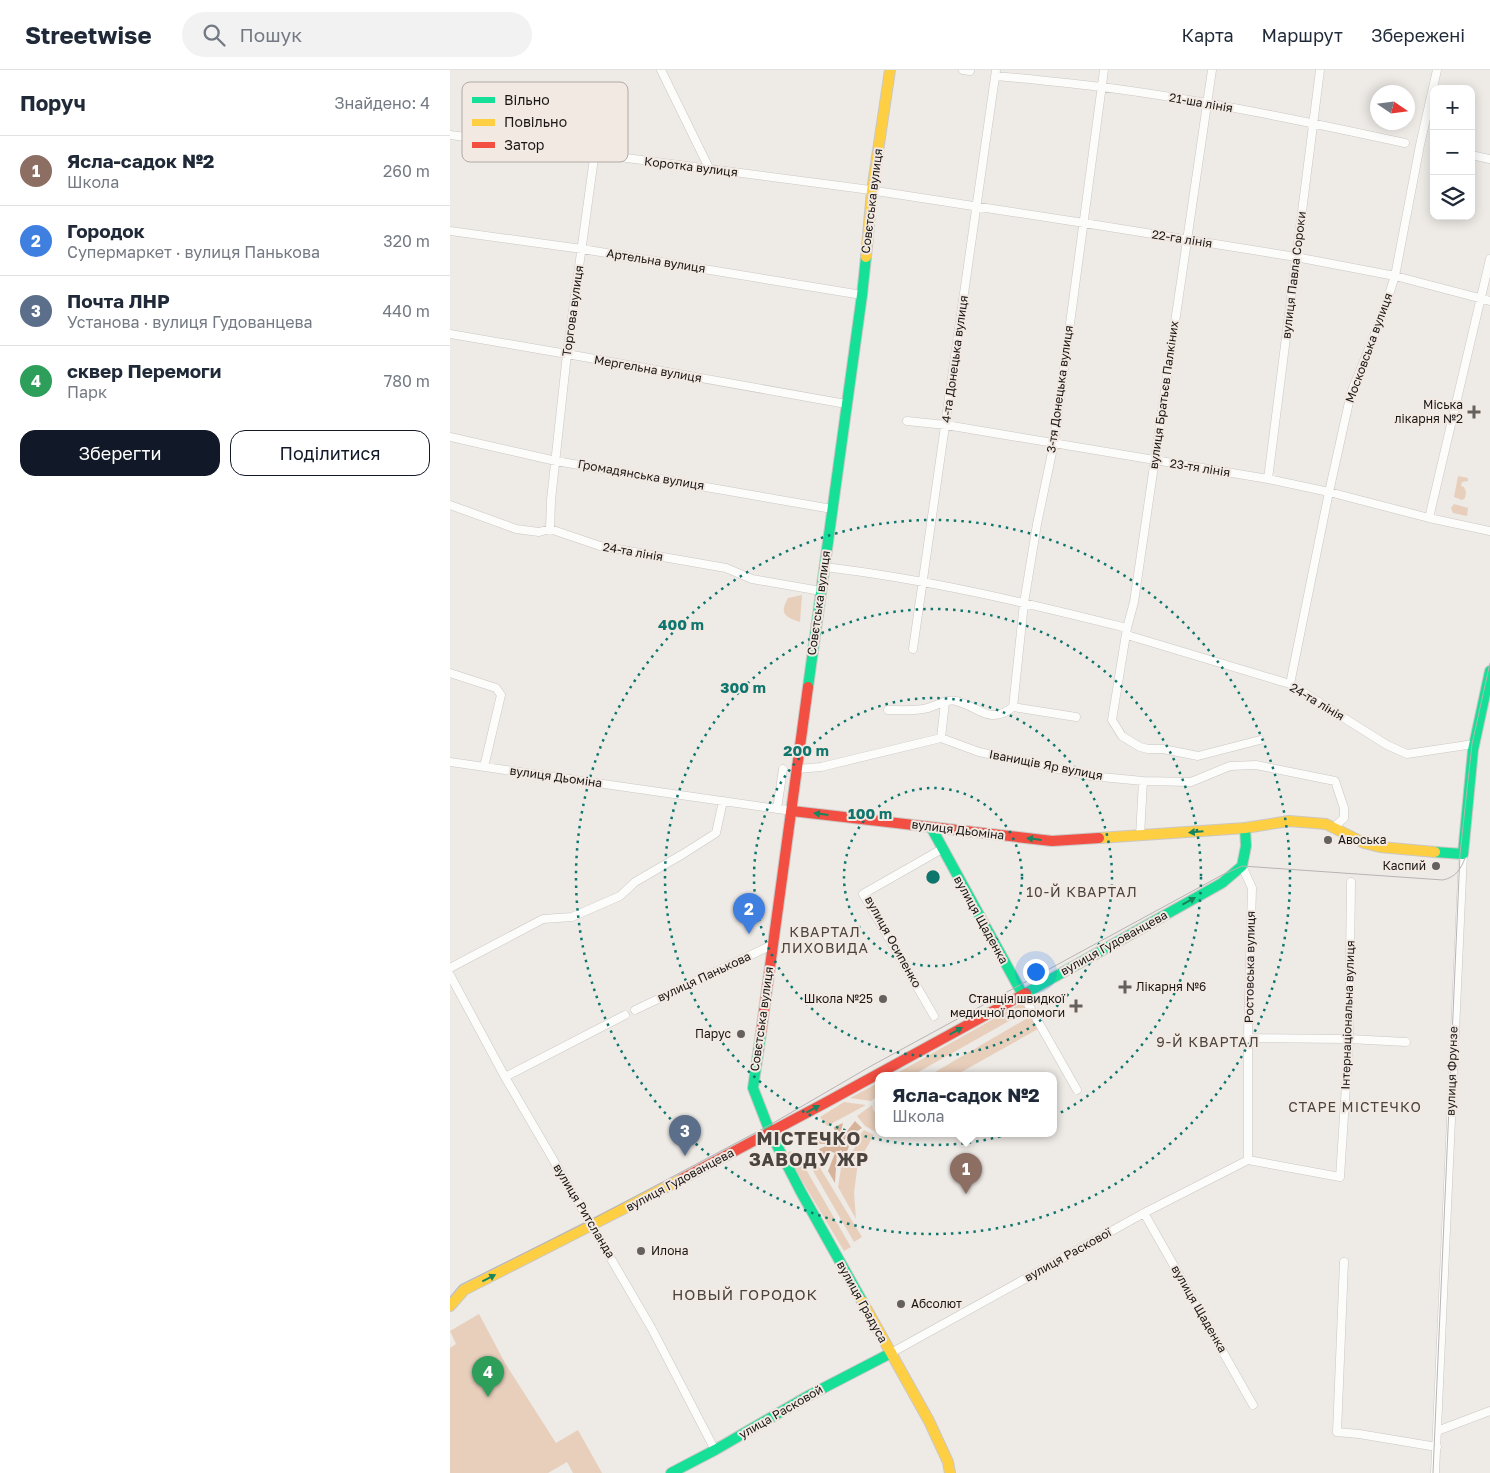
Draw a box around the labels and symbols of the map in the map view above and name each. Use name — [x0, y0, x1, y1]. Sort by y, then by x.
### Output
legend — [462, 82, 628, 162]
north arrow — [1370, 85, 1415, 130]
street label: 21-ша лінія — [1168, 90, 1234, 115]
text: Вільно — [504, 91, 550, 108]
text: Повільно — [504, 113, 567, 130]
text: Затор — [504, 136, 544, 153]
street label: Совєтська вулиця — [858, 148, 885, 254]
street label: Коротка вулиця — [643, 153, 739, 180]
street label: вулиця Павла Сороки — [1278, 210, 1309, 340]
street label: 22-га лінія — [1151, 226, 1213, 251]
street label: Артельна вулиця — [605, 245, 707, 276]
street label: Торгова вулиця — [559, 264, 586, 357]
street label: Московська вулиця — [1342, 291, 1395, 405]
street label: 4-та Донецька вулиця — [938, 294, 971, 424]
street label: вулиця Братьєв Палкіних — [1146, 319, 1181, 470]
street label: 3-тя Донецька вулиця — [1043, 324, 1076, 454]
street label: Мергельна вулиця — [593, 352, 703, 385]
place label: Міська лікарня №2 — [1395, 397, 1463, 426]
marker: Міська лікарня №2 — [1467, 405, 1481, 419]
street label: 23-тя лінія — [1169, 455, 1231, 480]
street label: Громадянська вулиця — [577, 456, 705, 493]
street label: 24-та лінія — [602, 539, 664, 564]
street label: Совєтська вулиця — [804, 550, 833, 656]
text: 400 m — [658, 615, 704, 633]
text: 300 m — [720, 678, 766, 696]
street label: 24-та лінія — [1287, 679, 1347, 724]
text: 200 m — [783, 741, 829, 759]
street label: Іванищів Яр вулиця — [988, 746, 1104, 783]
street label: вулиця Дьоміна — [509, 763, 603, 790]
text: 100 m — [848, 804, 892, 822]
one-way arrow — [812, 810, 828, 818]
street label: вулиця Дьоміна — [911, 816, 1005, 843]
one-way arrow — [1188, 828, 1204, 836]
place label: Авоська — [1338, 832, 1386, 847]
marker: Авоська — [1322, 834, 1334, 846]
one-way arrow — [1026, 835, 1042, 843]
place label: Каспий — [1383, 858, 1426, 873]
marker: Каспий — [1430, 860, 1442, 872]
centre of rings — [924, 868, 942, 886]
street label: вулиця Щаденка — [951, 873, 1012, 967]
district label: 10-Й КВАРТАЛ — [1026, 883, 1138, 900]
pin: 2 — [733, 893, 765, 934]
street label: вулиця Осипенко — [862, 893, 925, 990]
one-way arrow — [1182, 897, 1197, 905]
street label: вулиця Гудованцева — [1058, 907, 1170, 978]
street label: Ростовська вулиця — [1241, 911, 1258, 1023]
district label: КВАРТАЛ ЛИХОВИДА — [781, 923, 869, 956]
street label: Інтернаціональна вулиця — [1337, 940, 1358, 1090]
street label: вулиця Панькова — [655, 948, 753, 1005]
your location — [1023, 959, 1049, 985]
street label: Совєтська вулиця — [747, 966, 776, 1072]
place label: Лікарня №6 — [1136, 979, 1206, 994]
marker: Лікарня №6 — [1118, 980, 1132, 994]
place label: Школа №25 — [804, 991, 873, 1006]
place label: Станція швидкої медичної допомоги — [950, 991, 1066, 1020]
marker: Школа №25 — [877, 993, 889, 1005]
marker: Станція швидкої медичної допомоги — [1069, 999, 1083, 1013]
place label: Парус — [695, 1026, 731, 1041]
street label: вулиця Фрунзе — [1442, 1026, 1461, 1116]
one-way arrow — [948, 1027, 963, 1035]
marker: Парус — [735, 1028, 747, 1040]
district label: 9-Й КВАРТАЛ — [1156, 1033, 1260, 1050]
district label: СТАРЕ МІСТЕЧКО — [1288, 1098, 1422, 1115]
one-way arrow — [806, 1105, 820, 1113]
pin: 3 — [669, 1115, 701, 1156]
district label: МІСТЕЧКО ЗАВОДУ ЖР — [749, 1127, 869, 1170]
street label: вулиця Гудованцева — [623, 1145, 736, 1214]
pin: 1 — [950, 1153, 982, 1194]
street label: вулиця Ритсланда — [550, 1161, 619, 1261]
street label: вулиця Раскової — [1022, 1224, 1114, 1285]
place label: Илона — [651, 1243, 688, 1258]
marker: Илона — [635, 1245, 647, 1257]
street label: вулиця Градуса — [834, 1258, 891, 1345]
street label: вулиця Щаденка — [1168, 1262, 1231, 1355]
one-way arrow — [482, 1274, 496, 1282]
district label: НОВЫЙ ГОРОДОК — [672, 1285, 818, 1303]
place label: Абсолют — [911, 1296, 962, 1311]
marker: Абсолют — [895, 1298, 907, 1310]
pin: 4 — [472, 1356, 504, 1397]
street label: улица Расковой — [736, 1381, 825, 1442]

